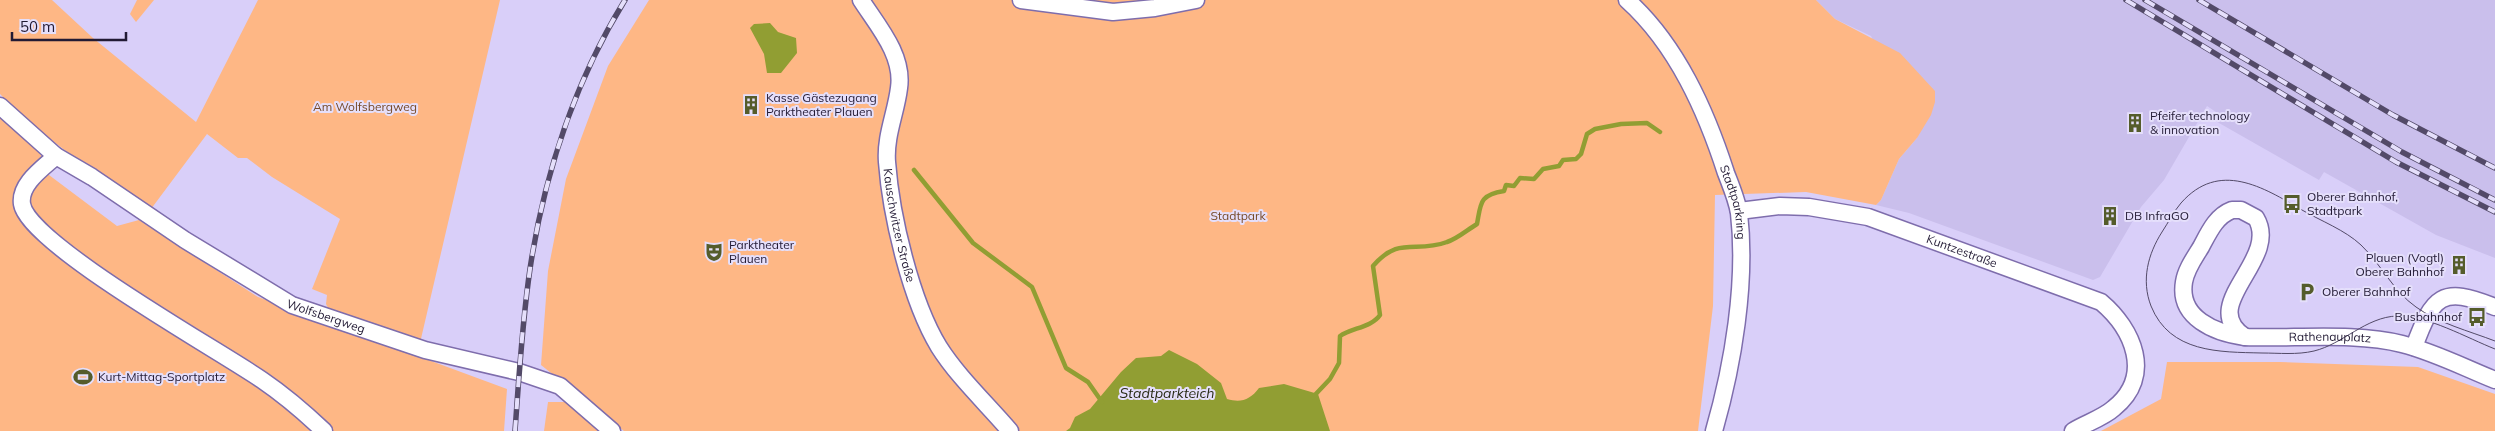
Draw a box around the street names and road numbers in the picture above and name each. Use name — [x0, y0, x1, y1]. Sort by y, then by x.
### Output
street label: Stadtparkring — [1717, 163, 1749, 240]
street label: Kauschwitzer Straße — [881, 168, 919, 284]
street label: Kuntzestraße — [1925, 231, 1999, 270]
street label: Wolfsbergweg — [285, 296, 367, 336]
street label: Rathenauplatz — [2289, 329, 2372, 346]

